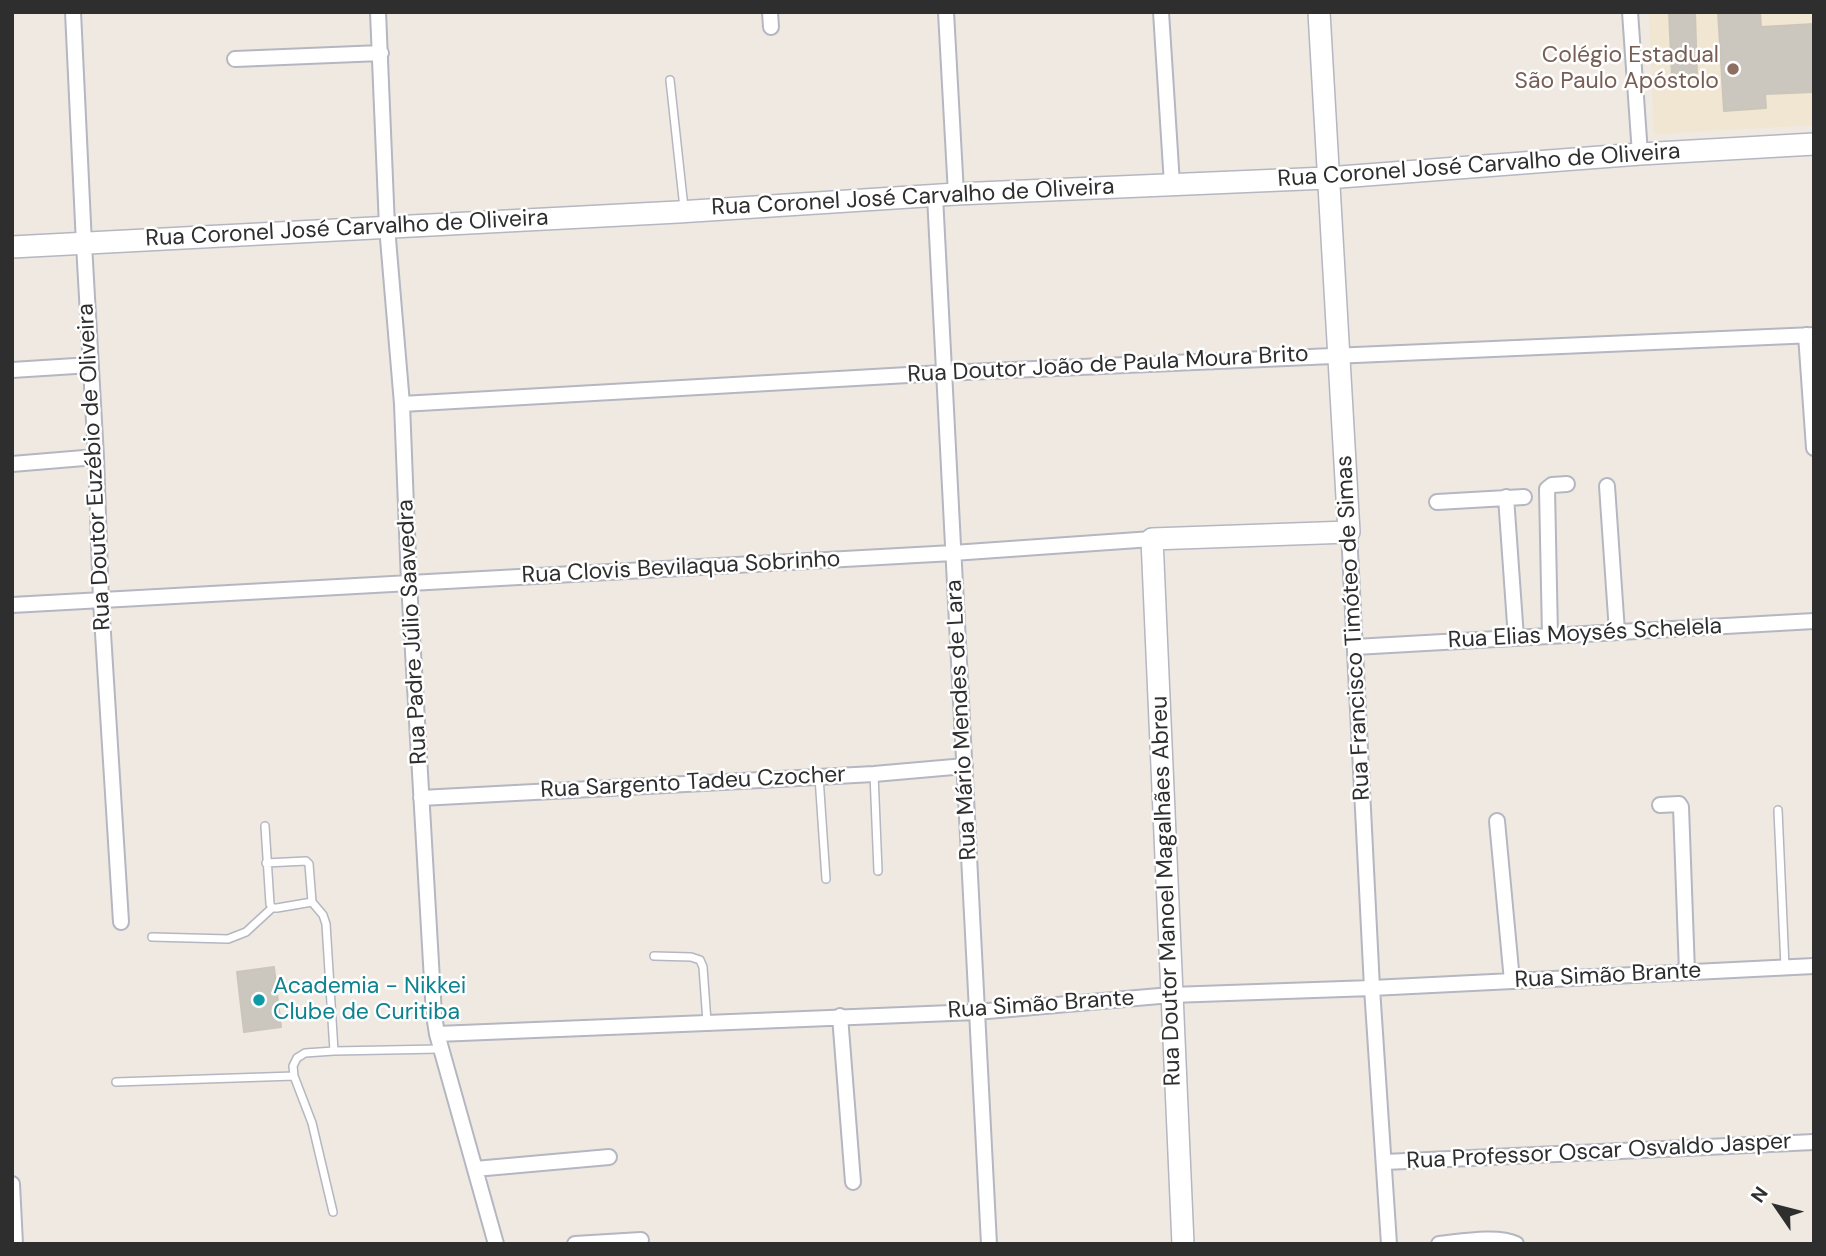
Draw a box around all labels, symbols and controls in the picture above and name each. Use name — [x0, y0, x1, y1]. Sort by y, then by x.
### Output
place label: Colégio Estadual São Paulo Apóstolo — [1515, 42, 1719, 96]
marker: Colégio Estadual São Paulo Apóstolo — [1725, 61, 1741, 77]
street label: Rua Coronel José Carvalho de Oliveira — [1277, 138, 1681, 194]
street label: Rua Coronel José Carvalho de Oliveira — [711, 174, 1115, 222]
street label: Rua Coronel José Carvalho de Oliveira — [145, 205, 549, 253]
street label: Rua Doutor Euzébio de Oliveira — [73, 303, 117, 631]
street label: Rua Doutor João de Paula Moura Brito — [907, 341, 1309, 389]
street label: Rua Francisco Timóteo de Simas — [1331, 455, 1377, 801]
street label: Rua Padre Júlio Saavedra — [392, 499, 434, 765]
street label: Rua Clovis Bevilaqua Sobrinho — [521, 546, 841, 590]
street label: Rua Mário Mendes de Lara — [941, 579, 983, 861]
street label: Rua Elias Moysés Schelela — [1447, 613, 1723, 655]
street label: Rua Doutor Manoel Magalhães Abreu — [1146, 695, 1188, 1087]
street label: Rua Sargento Tadeu Czocher — [540, 761, 846, 805]
street label: Rua Simão Brante — [1514, 957, 1702, 995]
place label: Academia - Nikkei Clube de Curitiba — [273, 973, 466, 1027]
street label: Rua Simão Brante — [947, 985, 1135, 1025]
marker: Academia - Nikkei Clube de Curitiba — [251, 992, 267, 1008]
street label: Rua Professor Oscar Osvaldo Jasper — [1406, 1128, 1792, 1176]
north arrow — [1742, 1172, 1812, 1242]
text: N — [1745, 1182, 1774, 1208]

